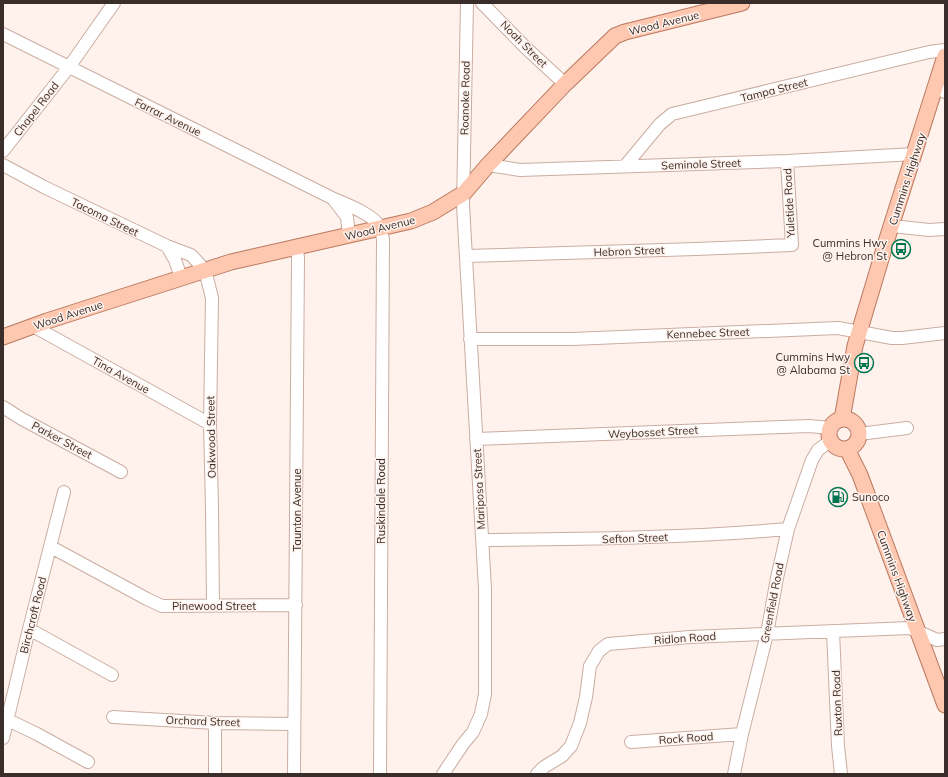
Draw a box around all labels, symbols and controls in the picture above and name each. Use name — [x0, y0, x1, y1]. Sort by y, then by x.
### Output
street label: Wood Avenue — [627, 8, 701, 38]
street label: Noah Street — [498, 18, 551, 71]
street label: Roanoke Road — [457, 61, 473, 135]
street label: Tampa Street — [739, 75, 809, 105]
street label: Chapel Road — [10, 79, 62, 139]
street label: Farrar Avenue — [132, 95, 204, 139]
street label: Cummins Highway — [885, 131, 929, 227]
street label: Seminole Street — [661, 156, 741, 172]
street label: Yuletide Road — [780, 168, 798, 239]
street label: Tacoma Street — [69, 195, 141, 239]
street label: Wood Avenue — [343, 213, 417, 243]
place label: Cummins Hwy @ Hebron St — [813, 236, 887, 263]
bus stop icon: Cummins Hwy @ Hebron St — [890, 238, 912, 260]
street label: Hebron Street — [593, 243, 665, 259]
street label: Wood Avenue — [32, 297, 104, 333]
street label: Kennebec Street — [666, 325, 750, 341]
place label: Cummins Hwy @ Alabama St — [776, 350, 850, 377]
bus stop icon: Cummins Hwy @ Alabama St — [853, 352, 875, 374]
street label: Tina Avenue — [90, 353, 152, 397]
street label: Oakwood Street — [203, 395, 219, 478]
street label: Parker Street — [29, 418, 95, 462]
street label: Weybosset Street — [608, 423, 699, 441]
street label: Mariposa Street — [470, 448, 488, 530]
street label: Ruskindale Road — [374, 458, 388, 544]
street label: Taunton Avenue — [290, 469, 304, 551]
fuel station icon: Sunoco — [827, 486, 849, 508]
place label: Sunoco — [852, 490, 890, 504]
street label: Cummins Highway — [874, 528, 920, 624]
street label: Sefton Street — [602, 530, 668, 546]
street label: Greenfield Road — [757, 562, 787, 644]
street label: Birchcroft Road — [17, 575, 49, 655]
street label: Pinewood Street — [172, 599, 256, 613]
street label: Ridlon Road — [654, 629, 716, 647]
street label: Ruxton Road — [829, 670, 845, 736]
street label: Orchard Street — [165, 713, 241, 729]
street label: Rock Road — [658, 729, 714, 747]

